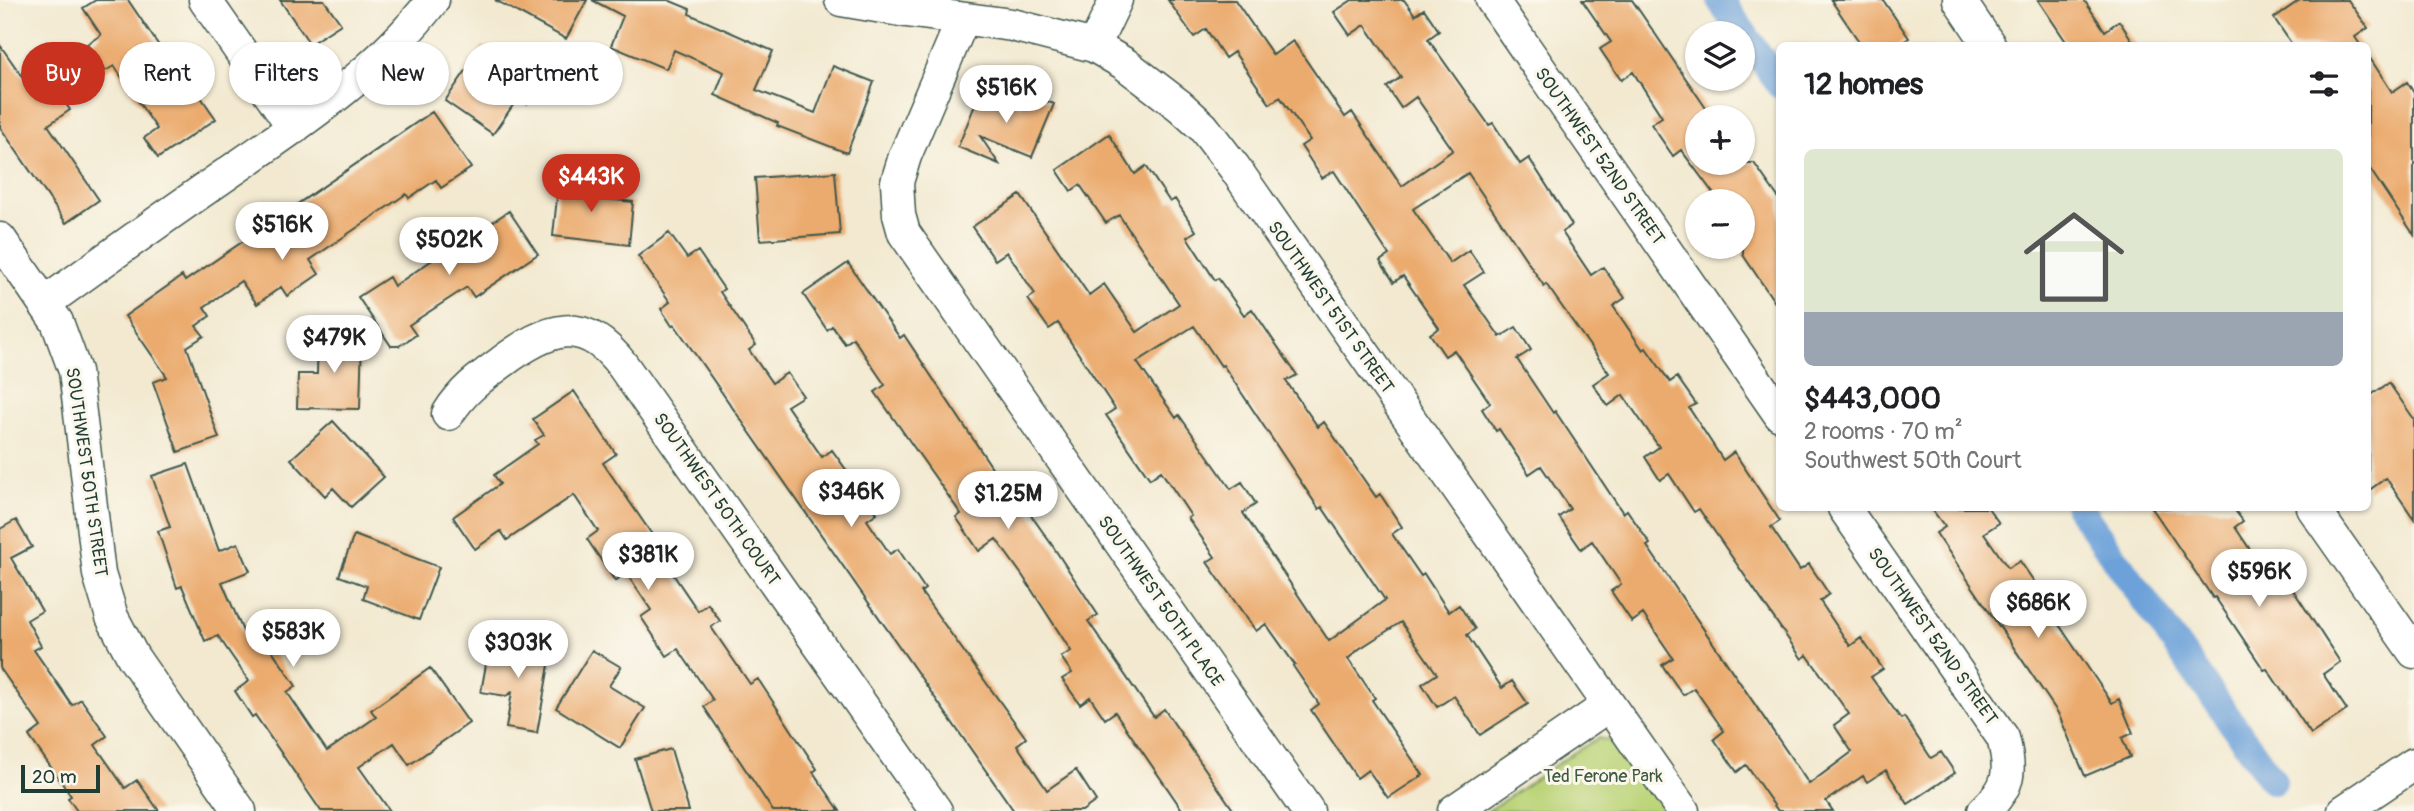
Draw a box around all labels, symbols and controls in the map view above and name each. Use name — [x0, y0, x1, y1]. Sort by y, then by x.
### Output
map controls — [1685, 21, 1755, 259]
button: layers — [1685, 21, 1755, 91]
chip: Buy — [21, 42, 105, 105]
chip: Rent — [119, 42, 215, 105]
chip: Filters — [229, 42, 342, 105]
chip: New — [356, 42, 449, 105]
chip: Apartment — [463, 42, 623, 105]
street label: SOUTHWEST 52ND STREET — [1530, 63, 1670, 249]
icon: filters — [2305, 65, 2343, 103]
pin: $516K — [957, 66, 1055, 125]
text: 12 homes — [1804, 66, 1923, 103]
text: $516K — [975, 73, 1037, 102]
button: + — [1685, 105, 1755, 175]
pin: $443K — [542, 154, 640, 214]
text: $443K — [558, 162, 624, 191]
button: − — [1685, 189, 1755, 259]
icon: home — [2011, 194, 2137, 320]
pin: $516K — [233, 202, 331, 262]
text: $516K — [251, 210, 313, 239]
street label: SOUTHWEST 51ST STREET — [1262, 217, 1399, 398]
pin: $502K — [400, 218, 498, 277]
text: $502K — [415, 225, 483, 254]
pin: $479K — [285, 316, 383, 375]
text: $479K — [302, 323, 366, 352]
street label: SOUTHWEST 50TH STREET — [60, 366, 113, 578]
text: $443,000 — [1804, 380, 1941, 417]
street label: SOUTHWEST 50TH COURT — [648, 408, 785, 590]
text: 2 rooms · 70 m² — [1804, 417, 1963, 446]
text: Southwest 50th Court — [1804, 446, 2022, 475]
pin: $346K — [802, 470, 900, 529]
pin: $1.25M — [951, 472, 1065, 531]
text: $346K — [818, 477, 884, 506]
text: $1.25M — [974, 479, 1042, 508]
street label: SOUTHWEST 50TH PLACE — [1093, 511, 1228, 691]
pin: $381K — [599, 532, 697, 592]
text: $381K — [618, 540, 678, 569]
street label: SOUTHWEST 52ND STREET — [1863, 543, 2003, 729]
pin: $596K — [2210, 550, 2308, 609]
text: $596K — [2227, 557, 2291, 586]
pin: $686K — [1989, 580, 2087, 640]
text: $686K — [2006, 588, 2070, 617]
pin: $583K — [244, 610, 342, 669]
text: $583K — [261, 617, 325, 646]
pin: $303K — [469, 620, 567, 680]
text: $303K — [484, 628, 552, 657]
scale bar — [21, 762, 100, 794]
text: 20 m — [32, 765, 77, 789]
park label: Ted Ferone Park — [1543, 765, 1663, 788]

